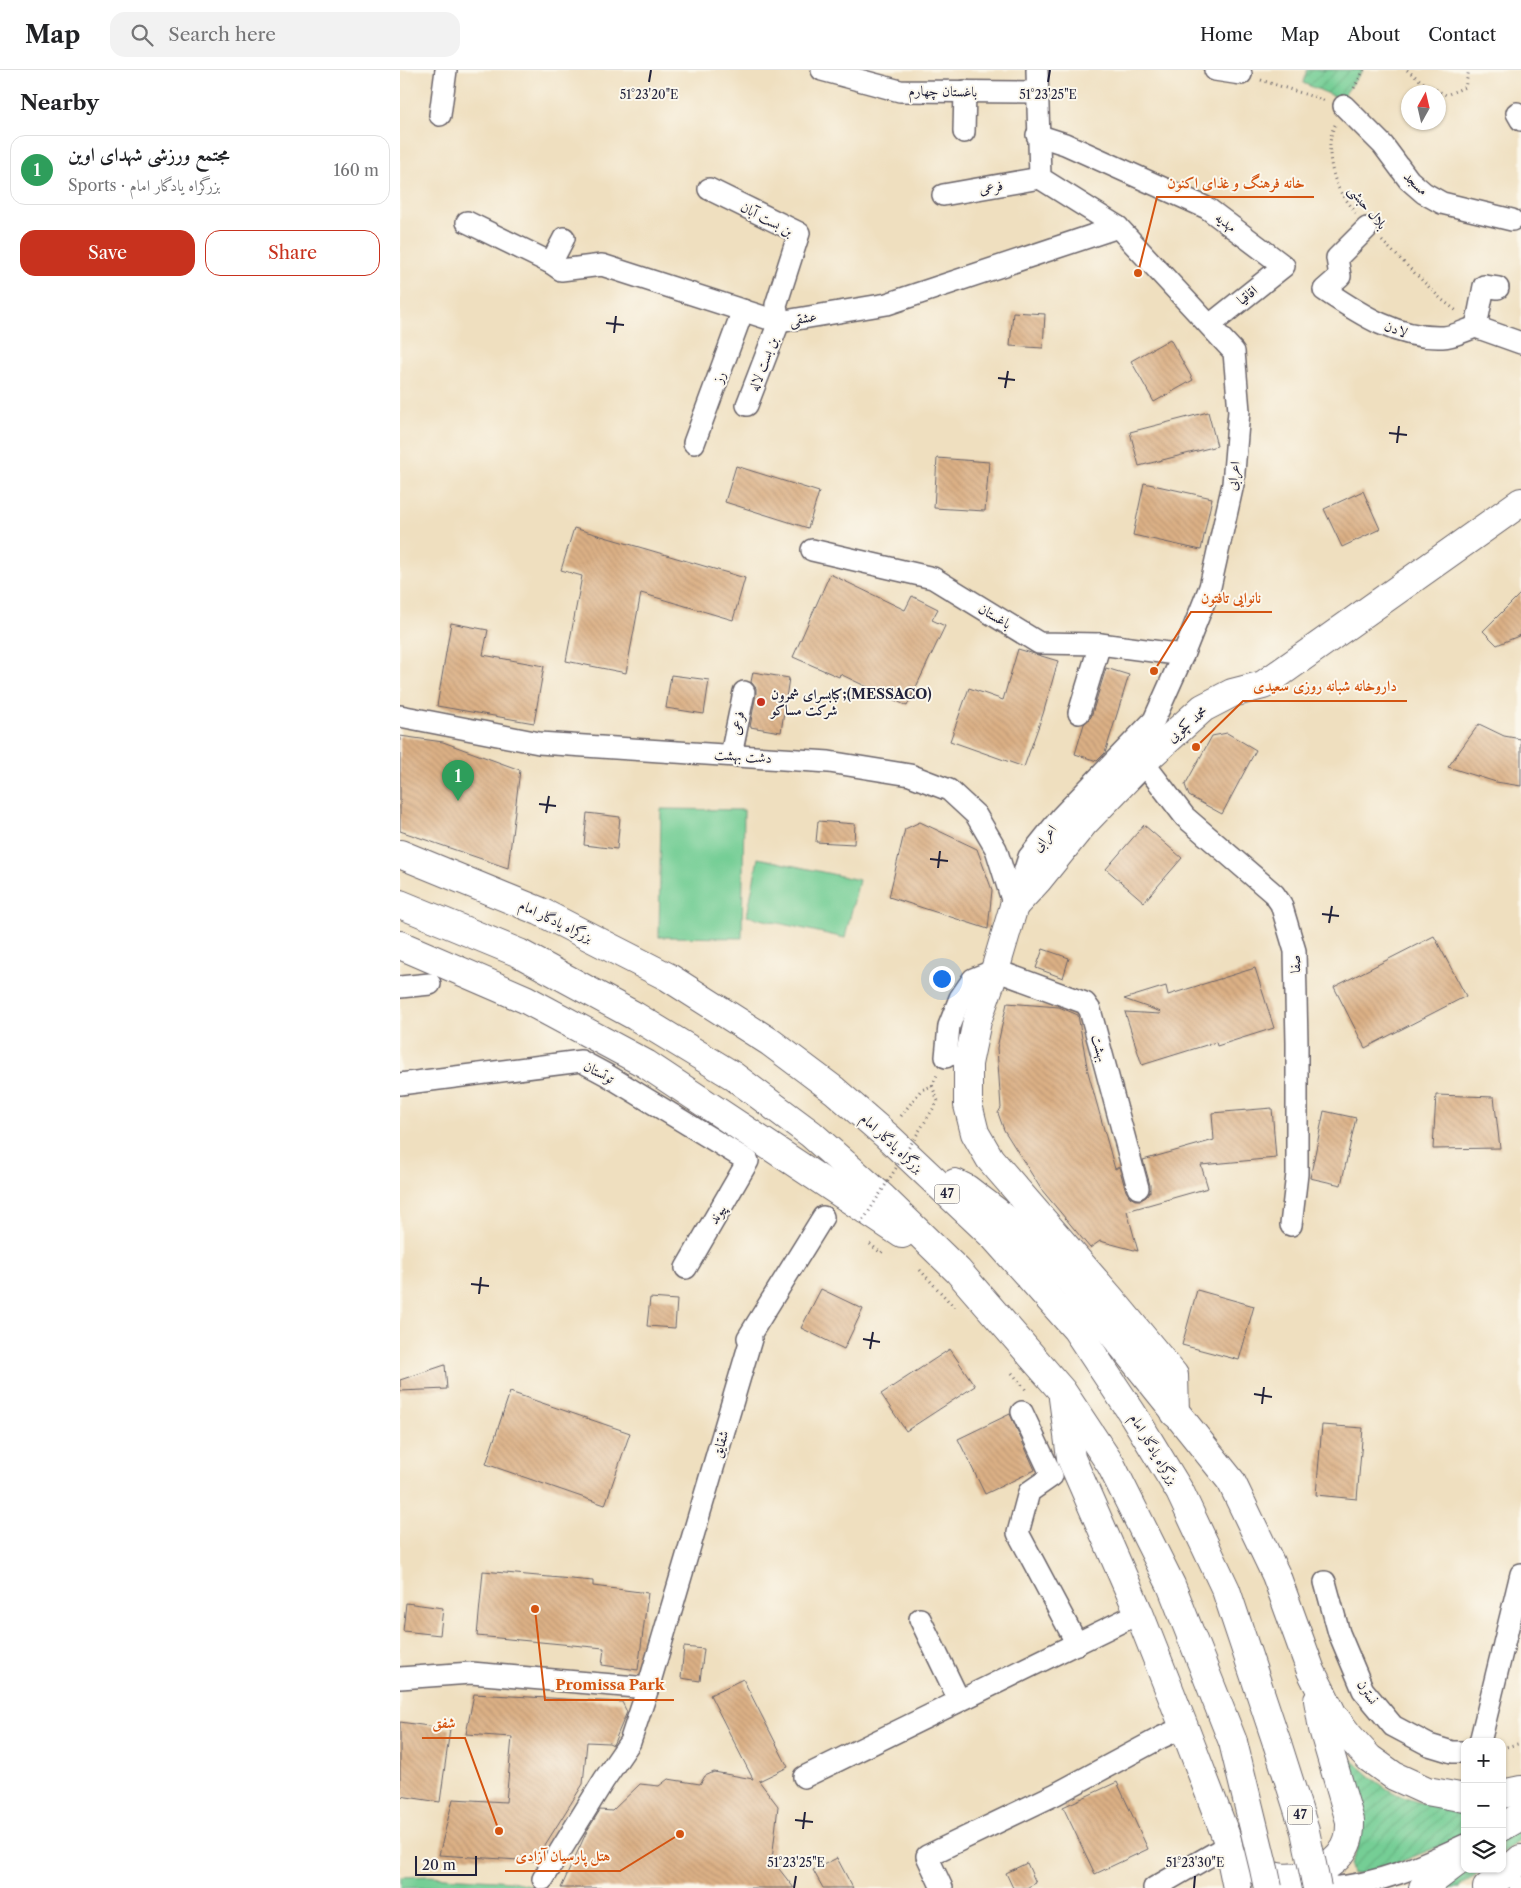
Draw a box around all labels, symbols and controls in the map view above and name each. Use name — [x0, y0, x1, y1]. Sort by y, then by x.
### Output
search box — [110, 12, 460, 57]
text: Map — [25, 20, 80, 49]
icon: search — [128, 21, 156, 49]
text: Search here — [168, 23, 276, 46]
text: Home — [1200, 24, 1253, 46]
text: Map — [1281, 24, 1319, 46]
text: About — [1347, 24, 1400, 46]
text: Contact — [1428, 24, 1496, 46]
street label: باغستان چهارم — [908, 81, 978, 105]
north arrow — [1401, 85, 1446, 130]
text: 51°23'20"E — [620, 87, 678, 102]
text: 51°23'25"E — [1019, 87, 1077, 102]
text: Nearby — [20, 90, 99, 115]
text: مجتمع ورزشی شهدای اوین — [68, 143, 230, 166]
text: 1 — [33, 160, 41, 180]
text: 160 m — [334, 160, 379, 180]
callout: خانه فرهنگ و غذای اکنون — [1157, 167, 1314, 197]
street label: مسجد — [1400, 167, 1432, 199]
text: خانه فرهنگ و غذای اکنون — [1167, 173, 1305, 193]
text: Sports · بزرگراه یادگار امام — [68, 175, 220, 195]
street label: فرعی — [978, 176, 1004, 198]
street label: بلال حبشی — [1344, 181, 1392, 234]
street label: بن بست آبان — [738, 198, 797, 241]
street label: مهدیه — [1211, 208, 1240, 237]
button: Save — [20, 230, 195, 276]
button: Share — [205, 230, 380, 276]
street label: اقاقیا — [1233, 281, 1261, 309]
street label: عشقی — [788, 307, 818, 331]
street label: لادن — [1382, 316, 1410, 342]
street label: بن بست لاله — [744, 334, 782, 394]
street label: رز — [708, 369, 729, 387]
street label: اعرابی — [1222, 460, 1245, 492]
callout: نانوایی تافتون — [1191, 582, 1272, 612]
text: نانوایی تافتون — [1201, 588, 1261, 608]
street label: باغستان — [975, 599, 1015, 633]
callout: داروخانه شبانه روزی سعیدی — [1243, 671, 1407, 701]
text: داروخانه شبانه روزی سعیدی — [1253, 676, 1397, 695]
place label: کبابسرای شمرون;(MESSACO) شرکت مساکو — [769, 685, 932, 720]
marker: کبابسرای شمرون;(MESSACO) شرکت مساکو — [755, 696, 767, 708]
street label: محمد کچویی — [1163, 702, 1212, 747]
street label: فرعی — [726, 709, 748, 737]
street label: دشت بهشت — [713, 745, 773, 768]
pin: 1 — [442, 760, 474, 801]
street label: اعرابی — [1028, 821, 1061, 856]
street label: بزرگراه یادگار امام — [515, 895, 596, 950]
street label: صفا — [1286, 955, 1304, 973]
your location — [929, 966, 955, 992]
street label: بهشت — [1087, 1032, 1112, 1064]
street label: توتستان — [581, 1057, 618, 1088]
street label: بزرگراه یادگار امام — [854, 1109, 928, 1180]
road number: 47 — [934, 1184, 960, 1204]
street label: پیوند — [704, 1201, 732, 1228]
street label: بزرگراه یادگار امام — [1122, 1410, 1182, 1490]
street label: شقایق — [708, 1428, 732, 1460]
callout: Promissa Park — [545, 1670, 674, 1700]
text: Promissa Park — [555, 1675, 666, 1694]
street label: نسترن — [1353, 1676, 1383, 1708]
callout: شفق — [422, 1708, 465, 1738]
text: شفق — [432, 1713, 456, 1732]
map controls — [1461, 1738, 1506, 1873]
button: + — [1461, 1738, 1506, 1783]
button: − — [1461, 1783, 1506, 1828]
road number: 47 — [1288, 1806, 1312, 1824]
button: layers — [1461, 1828, 1506, 1873]
callout: هتل پارسیان آزادی — [505, 1841, 620, 1871]
text: هتل پارسیان آزادی — [516, 1846, 611, 1867]
scale bar — [415, 1853, 478, 1876]
text: 51°23'25"E — [767, 1855, 825, 1870]
text: 51°23'30"E — [1166, 1855, 1224, 1870]
text: 20 m — [422, 1856, 456, 1874]

